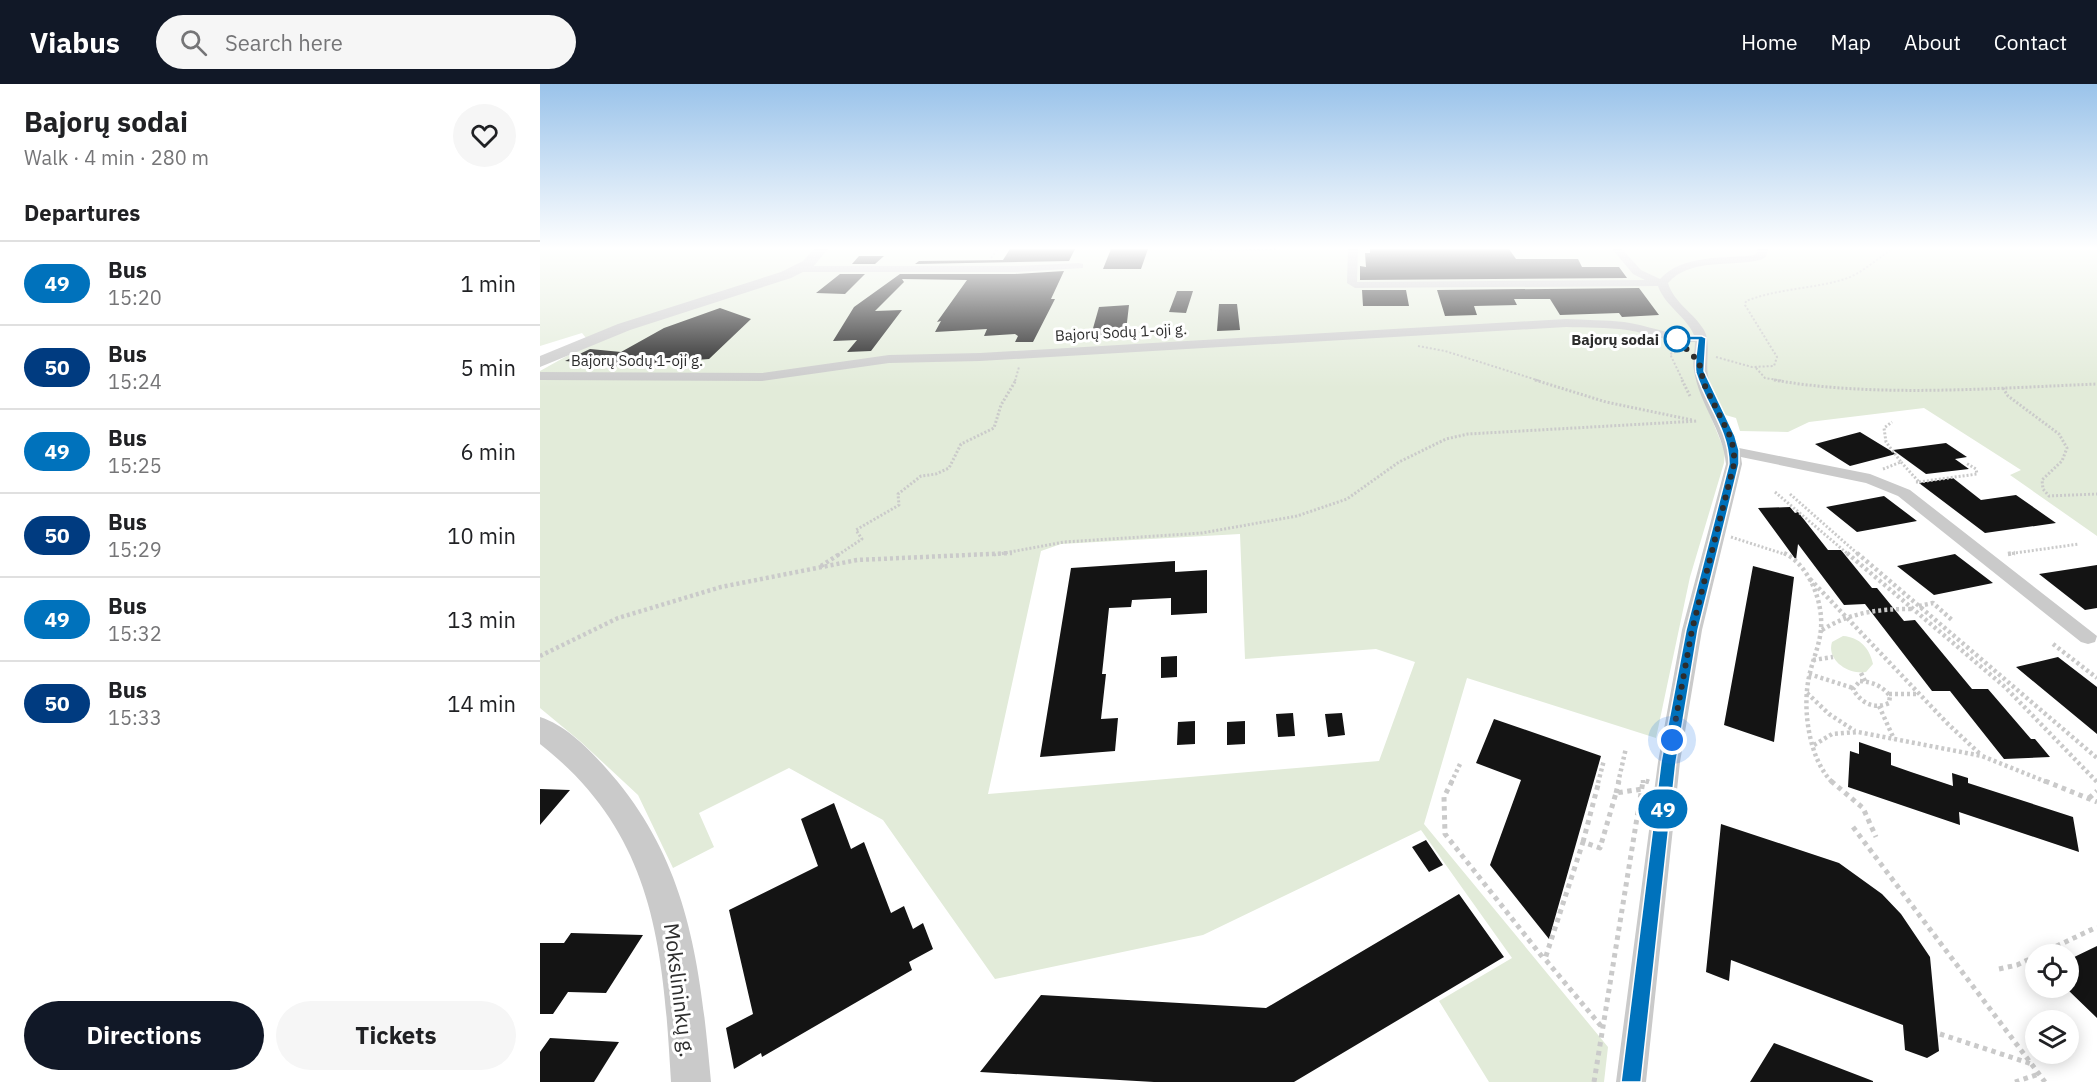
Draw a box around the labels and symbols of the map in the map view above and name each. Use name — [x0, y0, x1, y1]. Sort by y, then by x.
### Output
street label: Bajorų Sodų 1-oji g. — [1055, 319, 1187, 345]
marker: Bajorų sodai — [1664, 326, 1690, 352]
place label: Bajorų sodai — [1571, 330, 1659, 349]
street label: Bajorų Sodų 1-oji g. — [571, 351, 703, 370]
your location — [1657, 725, 1687, 755]
line badge: 49 — [1636, 790, 1690, 828]
street label: Mokslininkų g. — [658, 921, 702, 1059]

